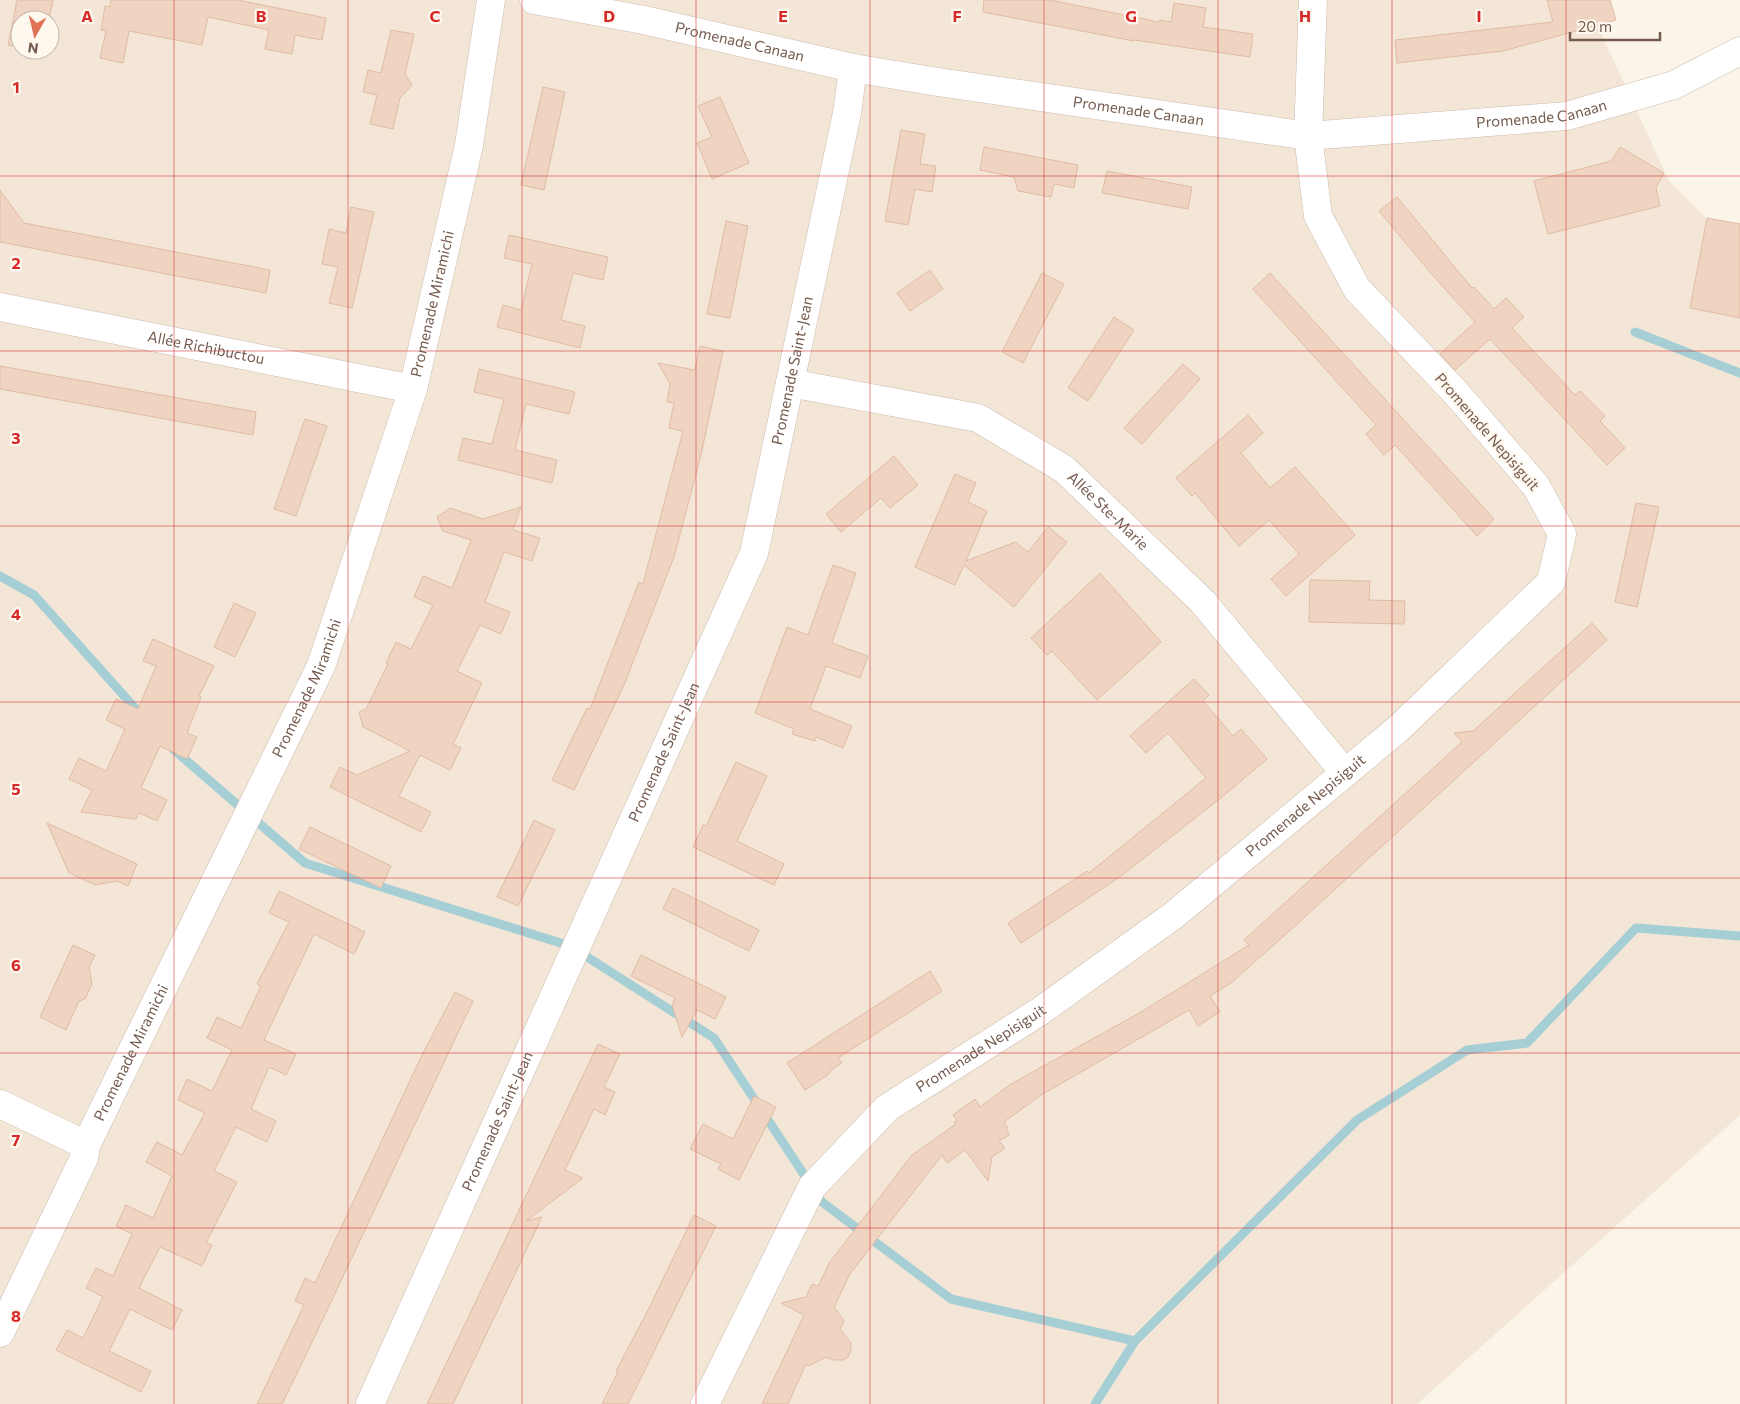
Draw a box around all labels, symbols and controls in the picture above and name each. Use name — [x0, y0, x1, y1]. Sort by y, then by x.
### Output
text: A — [81, 6, 93, 25]
text: B — [256, 6, 267, 25]
text: C — [430, 6, 441, 25]
text: D — [603, 6, 615, 25]
text: E — [778, 6, 788, 25]
text: F — [952, 6, 962, 25]
text: G — [1125, 6, 1137, 25]
text: H — [1299, 6, 1311, 25]
text: I — [1476, 6, 1482, 25]
north arrow — [10, 10, 60, 60]
scale bar — [1570, 10, 1660, 42]
street label: Promenade Canaan — [674, 17, 806, 65]
text: 20 m — [1578, 17, 1612, 35]
text: N — [27, 39, 40, 58]
text: 1 — [12, 77, 20, 96]
street label: Promenade Canaan — [1072, 92, 1205, 129]
street label: Promenade Canaan — [1475, 95, 1609, 131]
street label: Promenade Miramichi — [406, 229, 457, 379]
text: 2 — [11, 253, 21, 272]
street label: Promenade Saint-Jean — [767, 294, 816, 446]
street label: Allée Richibuctou — [146, 327, 266, 367]
street label: Promenade Nepisiguit — [1432, 369, 1544, 494]
text: 3 — [11, 428, 21, 447]
street label: Allée Ste-Marie — [1064, 467, 1153, 553]
text: 4 — [11, 604, 21, 623]
street label: Promenade Miramichi — [268, 616, 344, 760]
street label: Promenade Saint-Jean — [624, 679, 703, 825]
street label: Promenade Nepisiguit — [1241, 750, 1369, 860]
text: 5 — [11, 779, 21, 798]
text: 6 — [11, 955, 21, 974]
street label: Promenade Miramichi — [89, 981, 171, 1124]
street label: Promenade Nepisiguit — [912, 1000, 1049, 1096]
street label: Promenade Saint-Jean — [457, 1048, 536, 1194]
text: 7 — [12, 1130, 21, 1149]
text: 8 — [11, 1306, 21, 1325]

